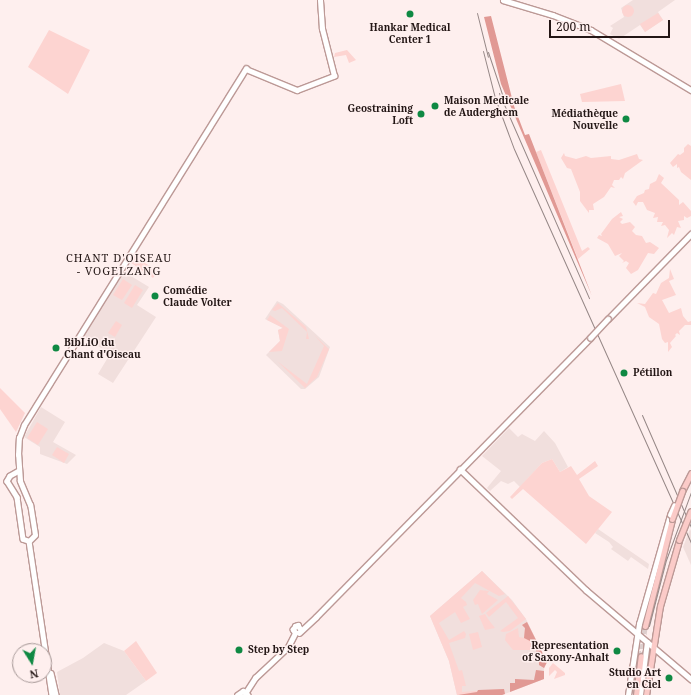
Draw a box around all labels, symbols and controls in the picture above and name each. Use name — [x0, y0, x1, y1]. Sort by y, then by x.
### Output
marker: Hankar Medical Center 1 — [404, 8, 416, 20]
scale bar — [551, 12, 672, 38]
text: 200 m — [556, 18, 591, 35]
place label: Hankar Medical Center 1 — [369, 21, 451, 44]
place label: Maison Medicale de Auderghem — [444, 94, 529, 118]
marker: Maison Medicale de Auderghem — [429, 100, 441, 112]
place label: Geostraining Loft — [348, 102, 413, 126]
place label: Médiathèque Nouvelle — [551, 107, 618, 130]
marker: Geostraining Loft — [416, 109, 426, 119]
marker: Médiathèque Nouvelle — [621, 114, 631, 124]
district label: CHANT D'OISEAU - VOGELZANG — [66, 252, 172, 278]
place label: Comédie Claude Volter — [163, 284, 232, 308]
marker: Comédie Claude Volter — [150, 291, 160, 301]
place label: BibLiO du Chant d'Oiseau — [64, 336, 141, 360]
marker: BibLiO du Chant d'Oiseau — [51, 343, 61, 353]
marker: Pétillon — [618, 367, 630, 379]
place label: Pétillon — [633, 367, 673, 379]
place label: Representation of Saxony-Anhalt — [522, 639, 609, 662]
north arrow — [12, 643, 52, 683]
marker: Step by Step — [233, 644, 245, 656]
place label: Step by Step — [248, 644, 309, 656]
marker: Representation of Saxony-Anhalt — [612, 646, 622, 656]
text: N — [29, 666, 40, 682]
place label: Studio Art en Ciel — [609, 666, 661, 690]
marker: Studio Art en Ciel — [664, 673, 674, 683]

